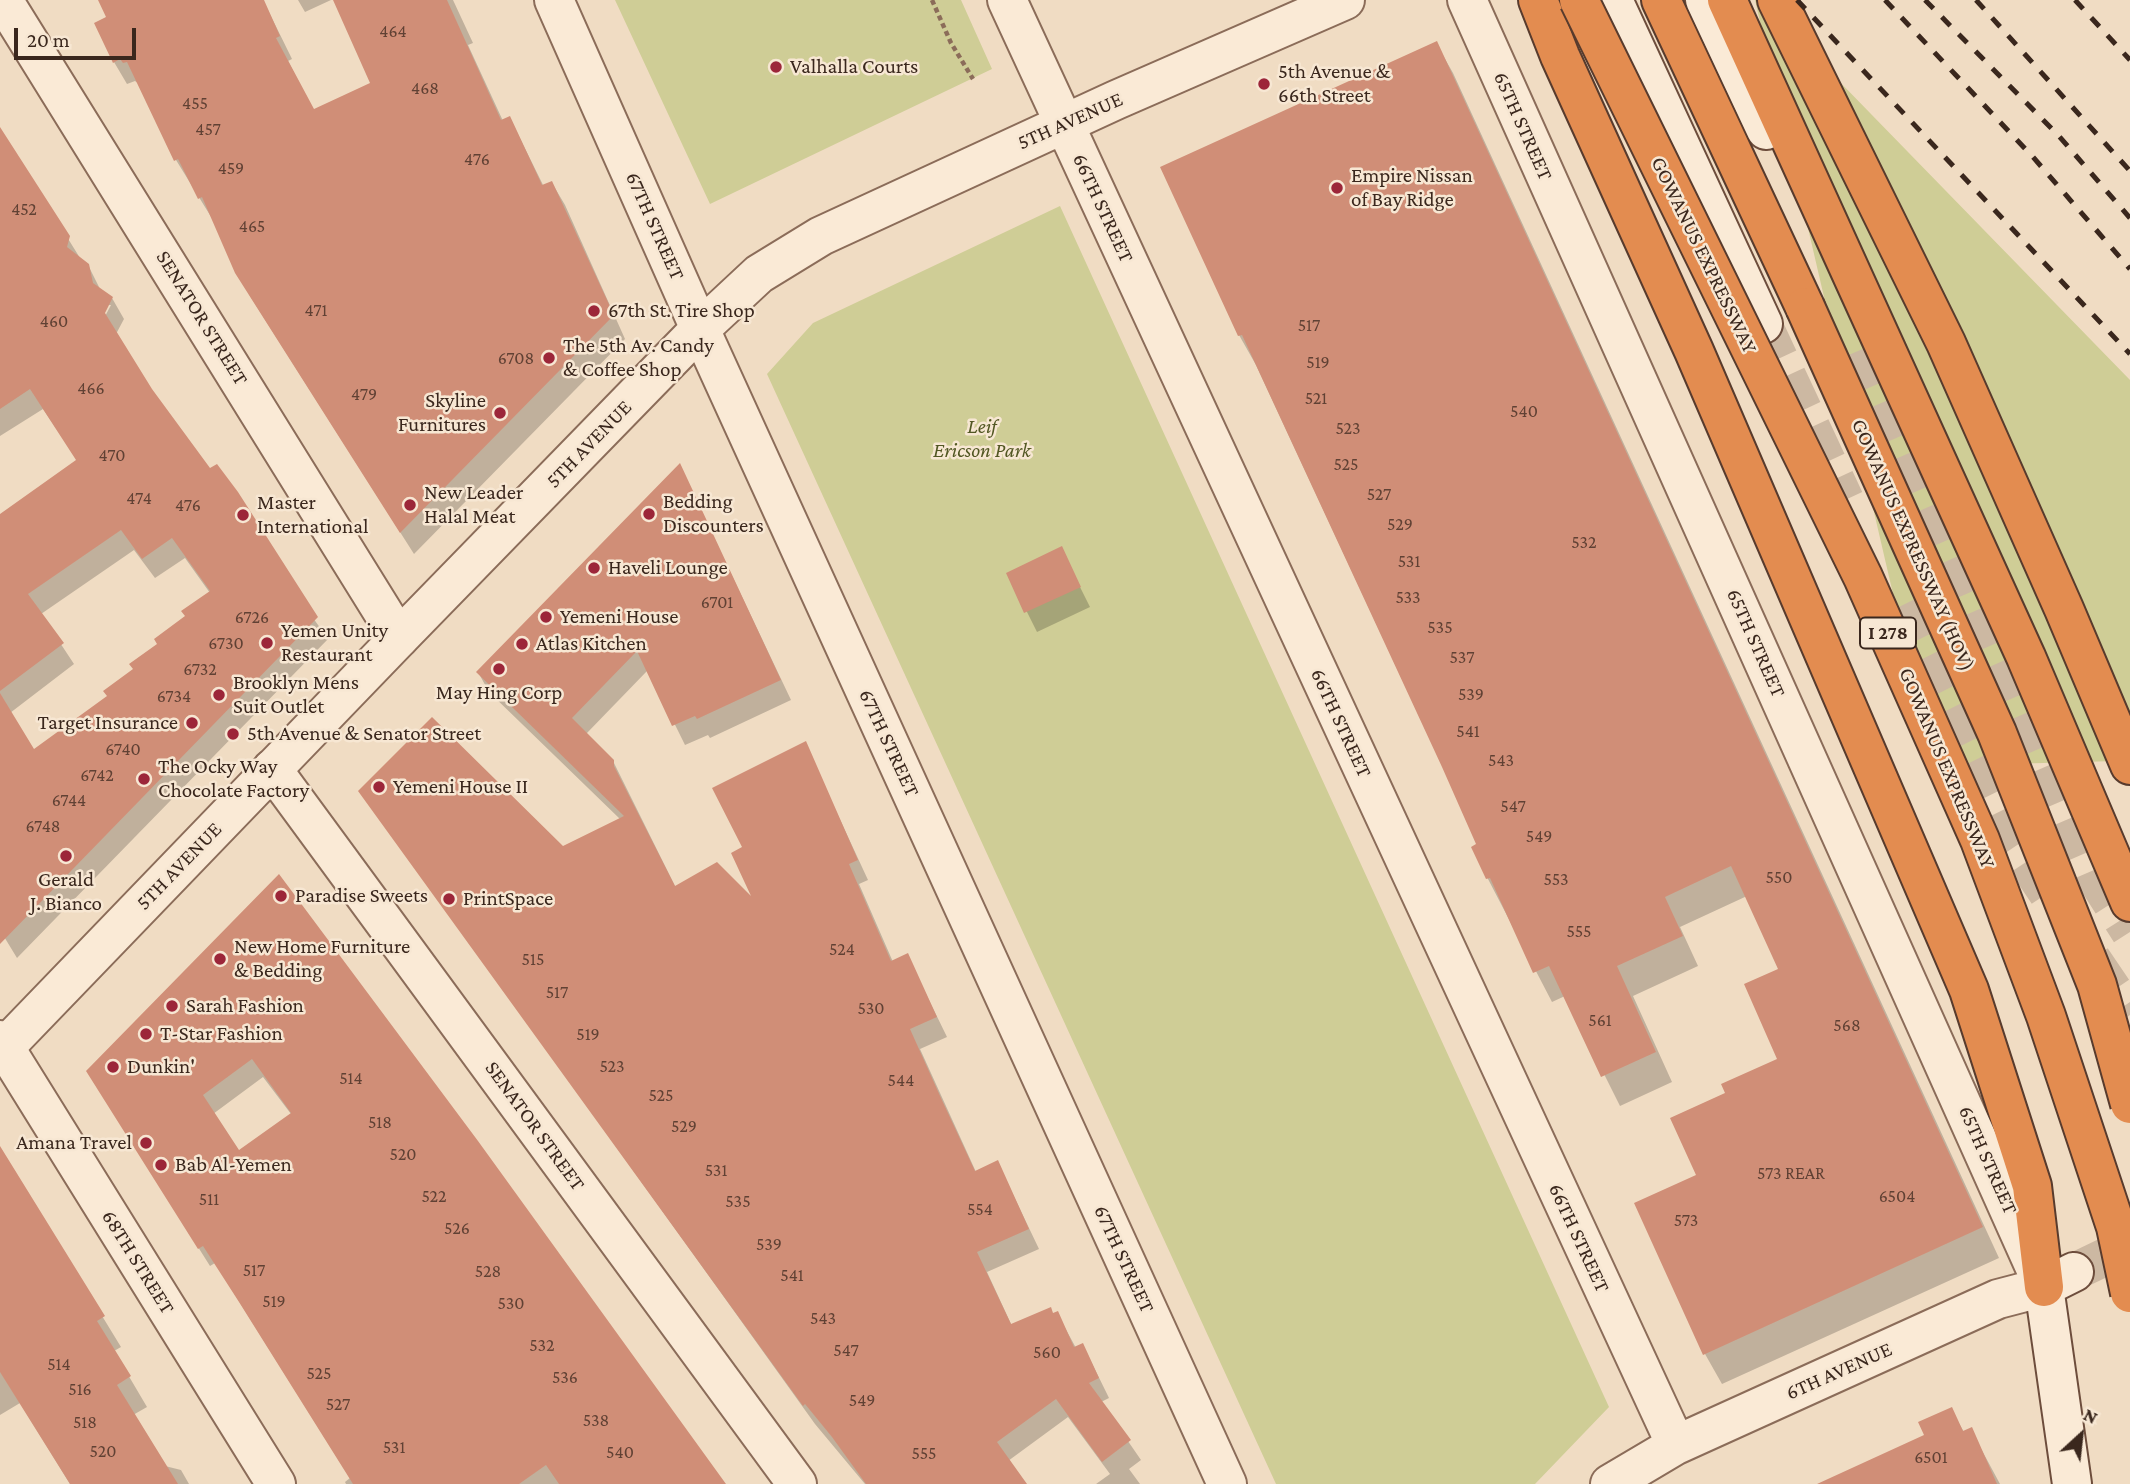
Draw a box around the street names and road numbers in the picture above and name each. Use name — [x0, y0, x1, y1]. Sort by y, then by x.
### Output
street label: 65TH STREET — [1488, 68, 1558, 184]
street label: 5TH AVENUE — [1013, 87, 1127, 155]
street label: 66TH STREET — [1067, 150, 1139, 266]
street label: GOWANUS EXPRESSWAY — [1645, 153, 1763, 357]
street label: 67TH STREET — [620, 168, 690, 284]
street label: SENATOR STREET — [151, 246, 253, 390]
street label: 5TH AVENUE — [541, 395, 637, 493]
street label: GOWANUS EXPRESSWAY (HOV) — [1846, 415, 1980, 675]
street label: 65TH STREET — [1721, 585, 1791, 701]
road number: I 278 — [1860, 618, 1916, 648]
street label: GOWANUS EXPRESSWAY — [1893, 664, 2001, 872]
street label: 66TH STREET — [1305, 665, 1377, 781]
street label: 67TH STREET — [853, 685, 925, 801]
street label: 5TH AVENUE — [131, 817, 227, 915]
street label: SENATOR STREET — [480, 1056, 590, 1196]
street label: 65TH STREET — [1953, 1102, 2023, 1218]
street label: 66TH STREET — [1543, 1180, 1615, 1296]
street label: 67TH STREET — [1088, 1201, 1160, 1317]
street label: 68TH STREET — [96, 1205, 180, 1319]
street label: 6TH AVENUE — [1782, 1336, 1896, 1406]

